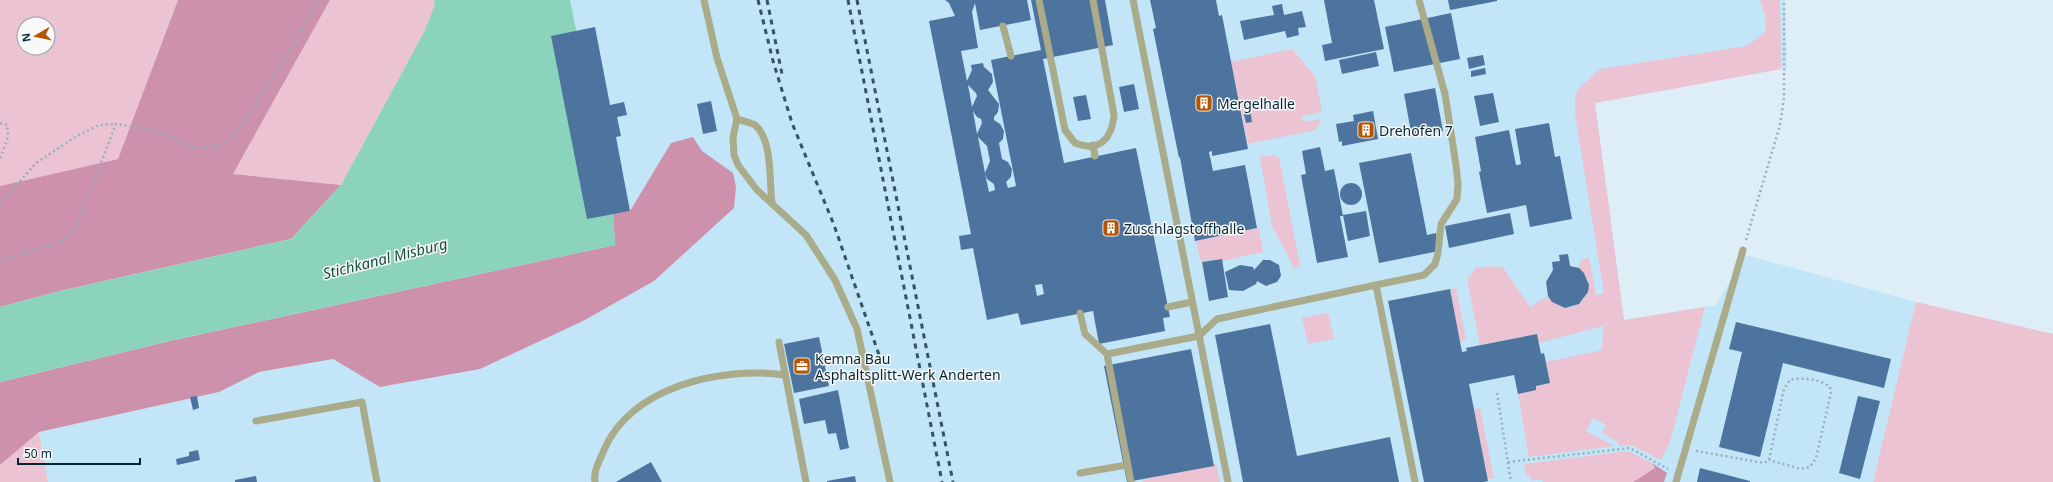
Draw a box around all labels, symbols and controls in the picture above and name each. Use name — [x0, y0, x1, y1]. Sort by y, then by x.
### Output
north arrow — [16, 16, 56, 56]
text: N — [18, 32, 34, 43]
building icon: Mergelhalle — [1194, 93, 1214, 113]
place label: Mergelhalle — [1217, 94, 1295, 113]
building icon: Drehofen 7 — [1356, 120, 1376, 140]
place label: Drehofen 7 — [1379, 121, 1453, 140]
building icon: Zuschlagstoffhalle — [1101, 218, 1121, 238]
place label: Zuschlagstoffhalle — [1124, 219, 1244, 238]
water label: Stichkanal Misburg — [321, 233, 450, 283]
place label: Kemna Bau Asphaltsplitt-Werk Anderten — [815, 349, 1001, 384]
office icon: Kemna Bau Asphaltsplitt-Werk Anderten — [792, 356, 812, 376]
scale bar — [18, 440, 140, 466]
text: 50 m — [24, 445, 52, 462]

